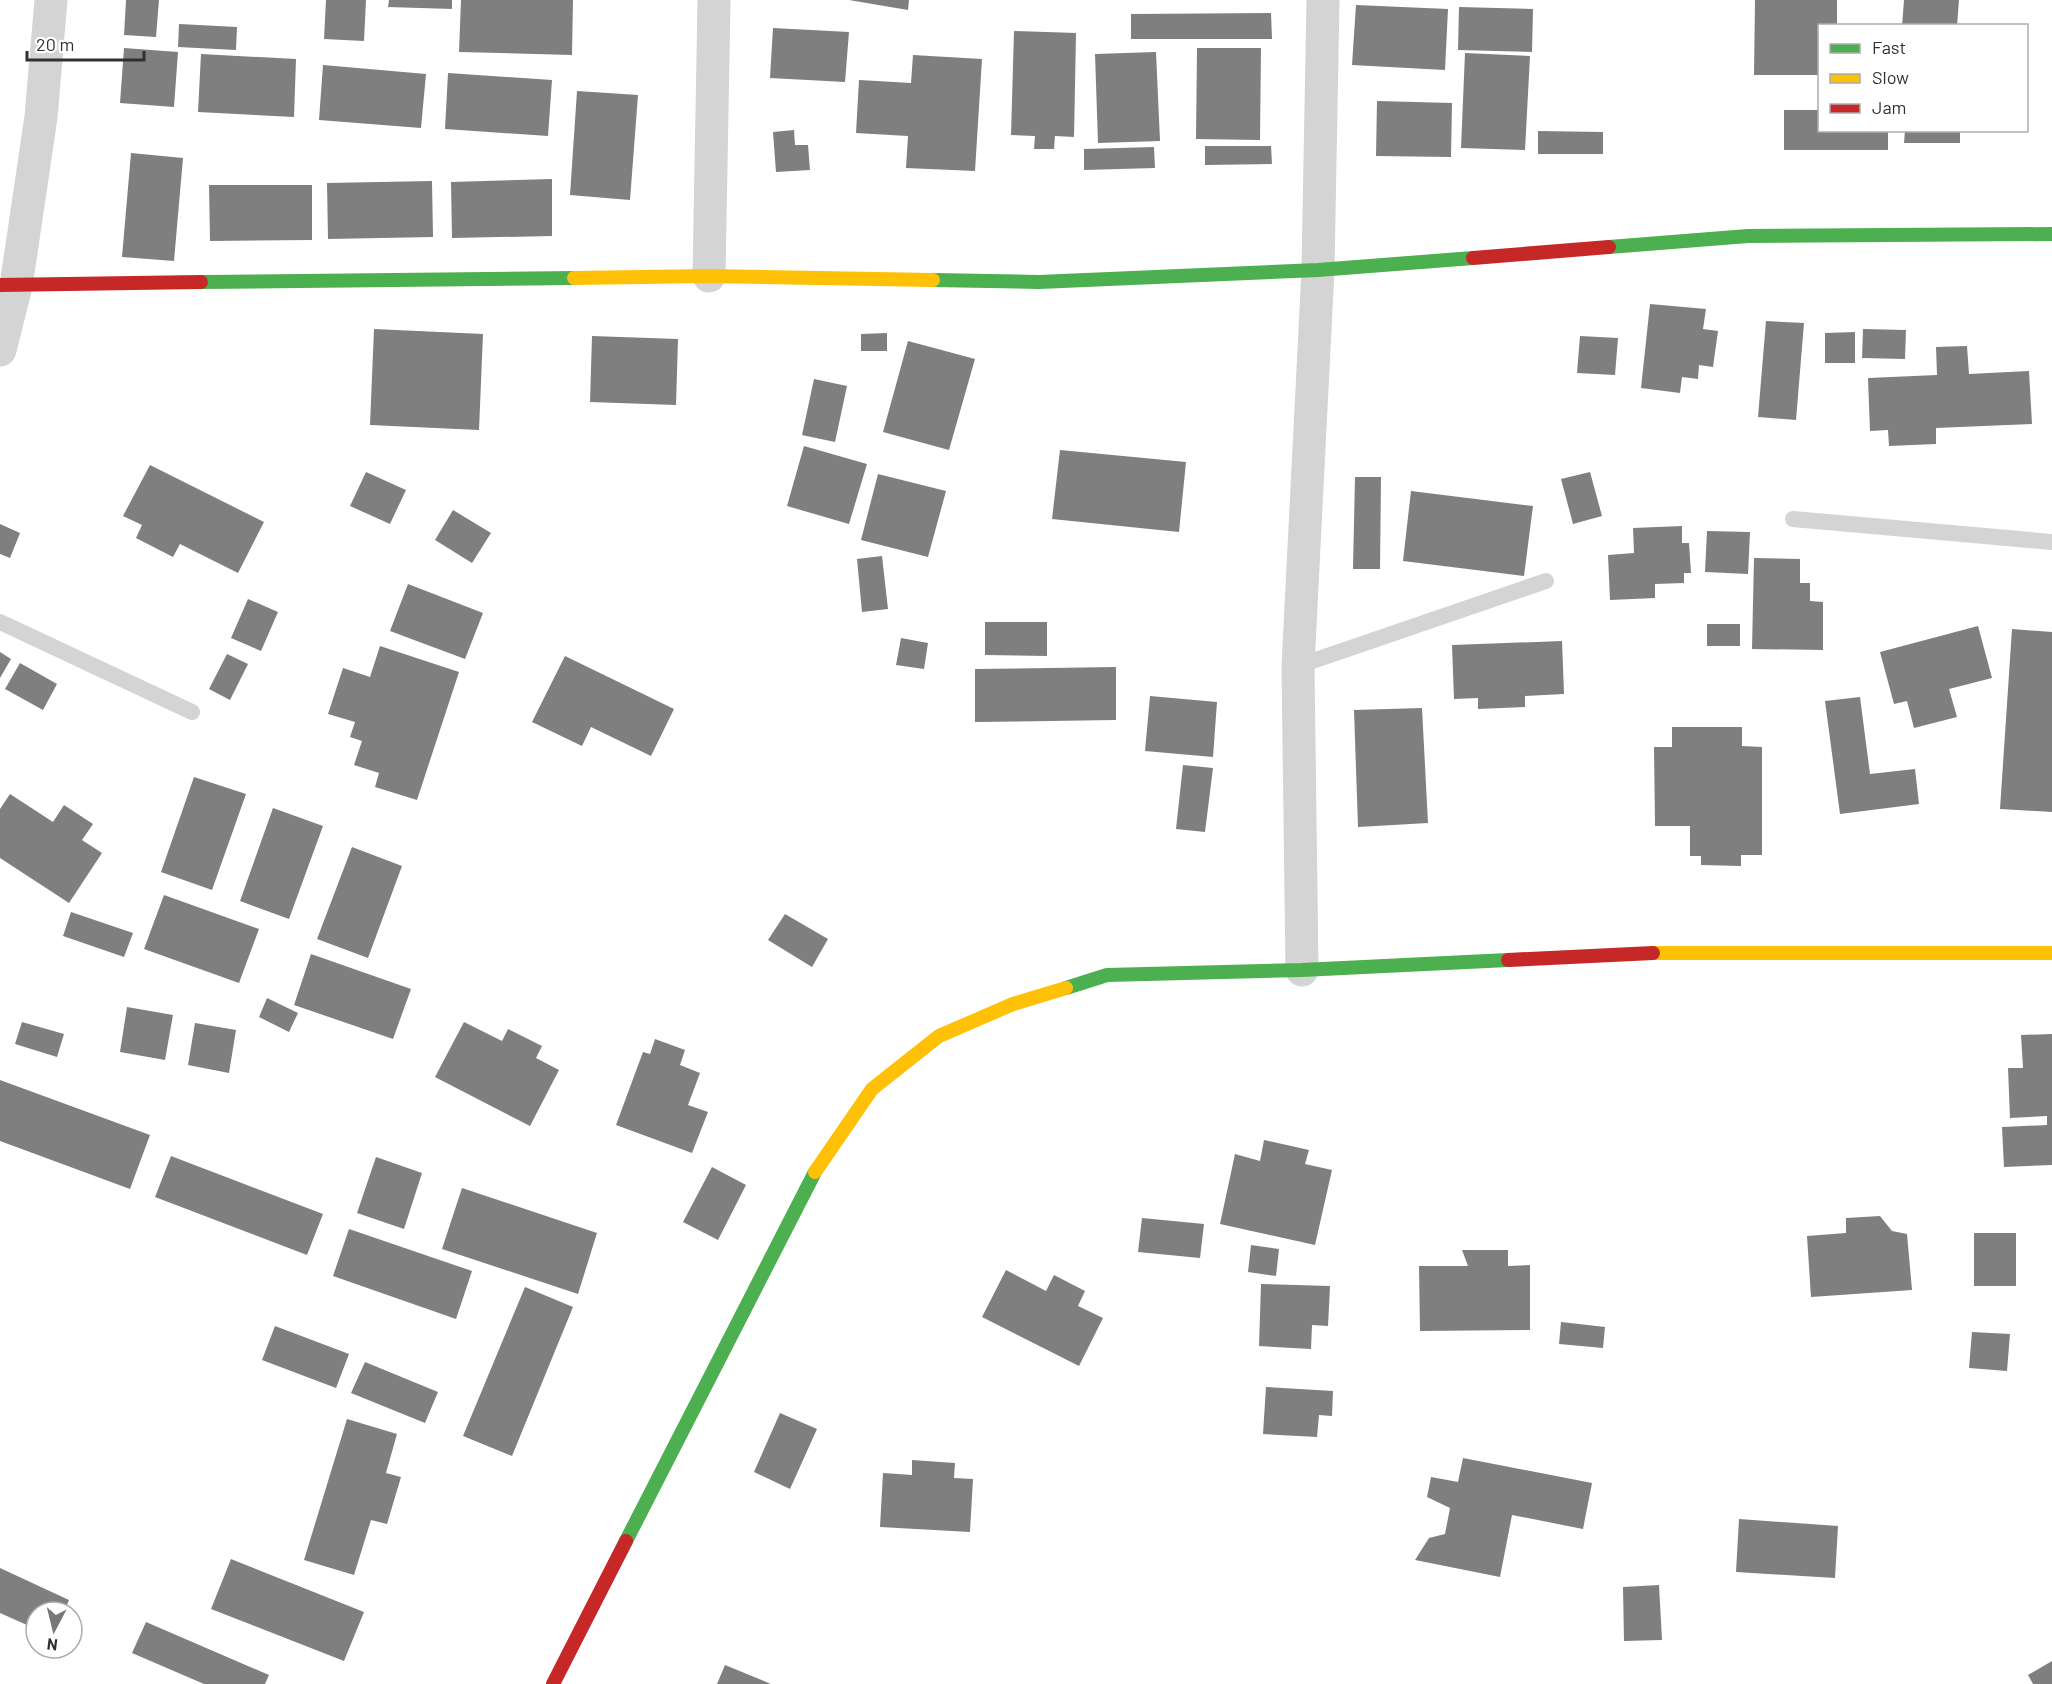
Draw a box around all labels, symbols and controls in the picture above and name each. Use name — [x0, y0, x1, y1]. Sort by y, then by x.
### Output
scale bar — [27, 24, 144, 62]
legend — [1818, 24, 2028, 132]
text: 20 m — [36, 33, 74, 55]
text: Fast — [1872, 36, 1906, 58]
text: Slow — [1872, 66, 1909, 88]
text: Jam — [1872, 96, 1906, 118]
north arrow — [24, 1600, 84, 1660]
text: N — [46, 1635, 59, 1655]

